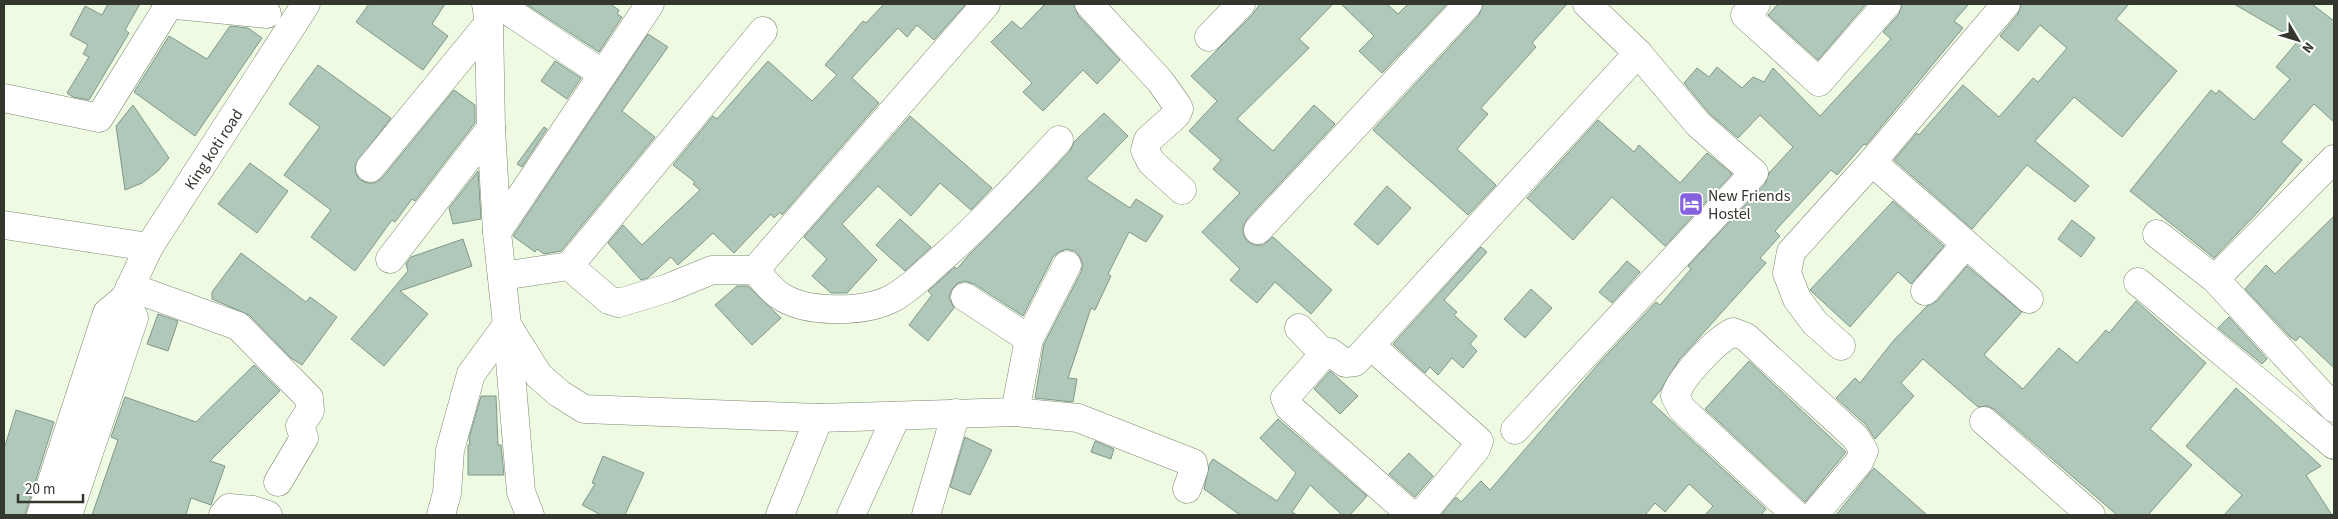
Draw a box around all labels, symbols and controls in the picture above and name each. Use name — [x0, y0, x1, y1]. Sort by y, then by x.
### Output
north arrow — [2273, 15, 2323, 65]
text: N — [2297, 38, 2318, 57]
street label: King koti road — [179, 105, 248, 194]
place label: New Friends Hostel — [1708, 185, 1791, 225]
hotel icon: New Friends Hostel — [1678, 191, 1704, 217]
scale bar — [18, 472, 82, 504]
text: 20 m — [25, 479, 55, 500]

